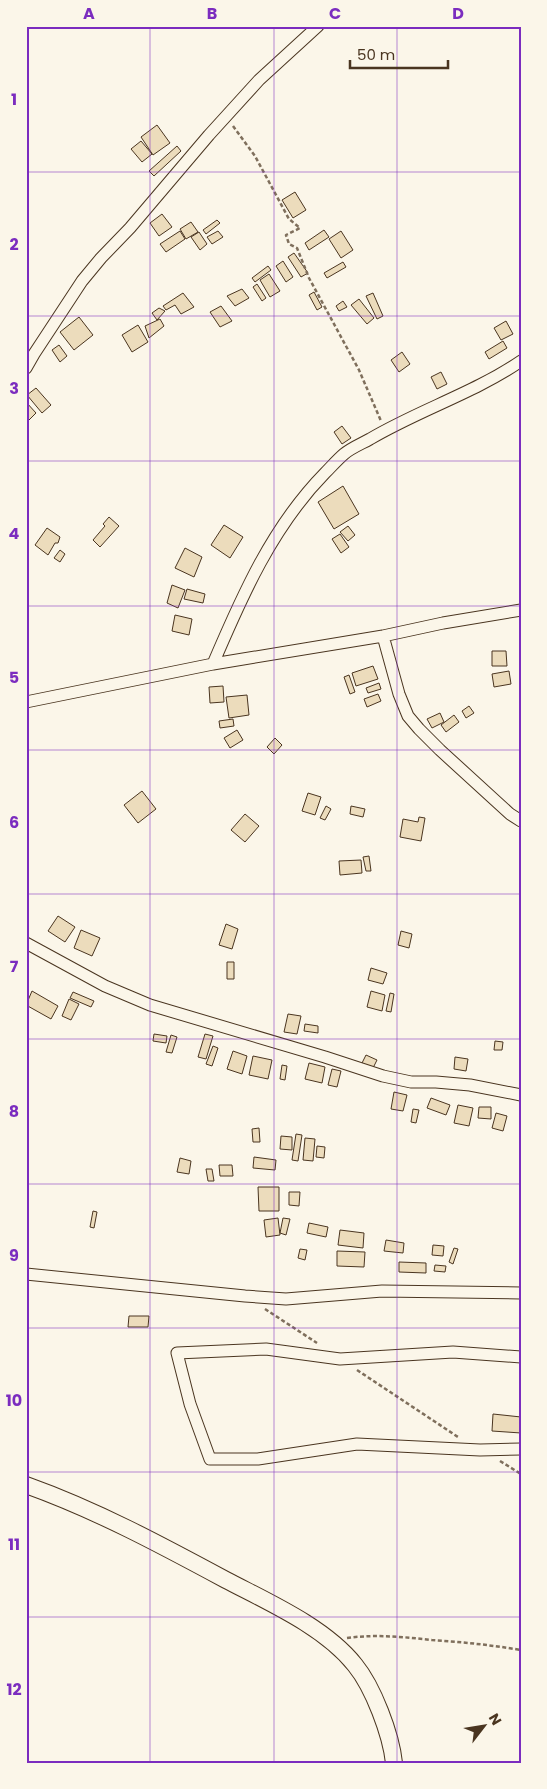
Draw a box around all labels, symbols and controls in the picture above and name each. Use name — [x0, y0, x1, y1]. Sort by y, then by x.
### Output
text: A — [83, 2, 95, 25]
text: B — [207, 2, 217, 25]
text: C — [329, 2, 341, 25]
text: D — [452, 2, 464, 25]
scale bar — [350, 38, 447, 70]
text: 50 m — [357, 44, 395, 65]
text: 1 — [11, 88, 17, 111]
text: 2 — [9, 233, 19, 256]
text: 3 — [9, 377, 19, 400]
text: 4 — [9, 522, 20, 545]
text: 5 — [9, 666, 19, 689]
text: 6 — [9, 811, 19, 834]
text: 7 — [10, 955, 19, 978]
text: 8 — [9, 1100, 19, 1123]
text: 9 — [9, 1244, 19, 1267]
text: 10 — [6, 1389, 22, 1412]
text: 11 — [8, 1533, 20, 1556]
text: 12 — [6, 1678, 22, 1701]
north arrow — [460, 1702, 510, 1752]
text: N — [484, 1710, 506, 1729]

